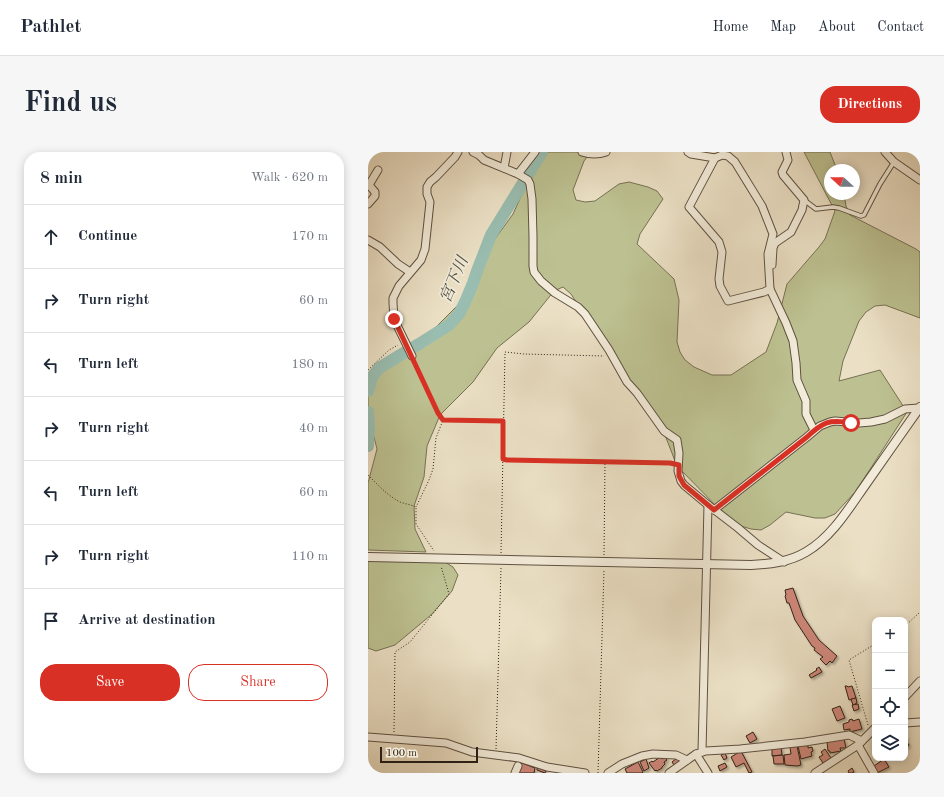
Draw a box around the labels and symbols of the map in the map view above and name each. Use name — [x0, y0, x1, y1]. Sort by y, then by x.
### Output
north arrow — [824, 164, 860, 200]
water label: 宮下川 — [436, 252, 473, 305]
route end — [385, 310, 403, 328]
route start — [842, 414, 860, 432]
scale bar — [380, 745, 478, 764]

